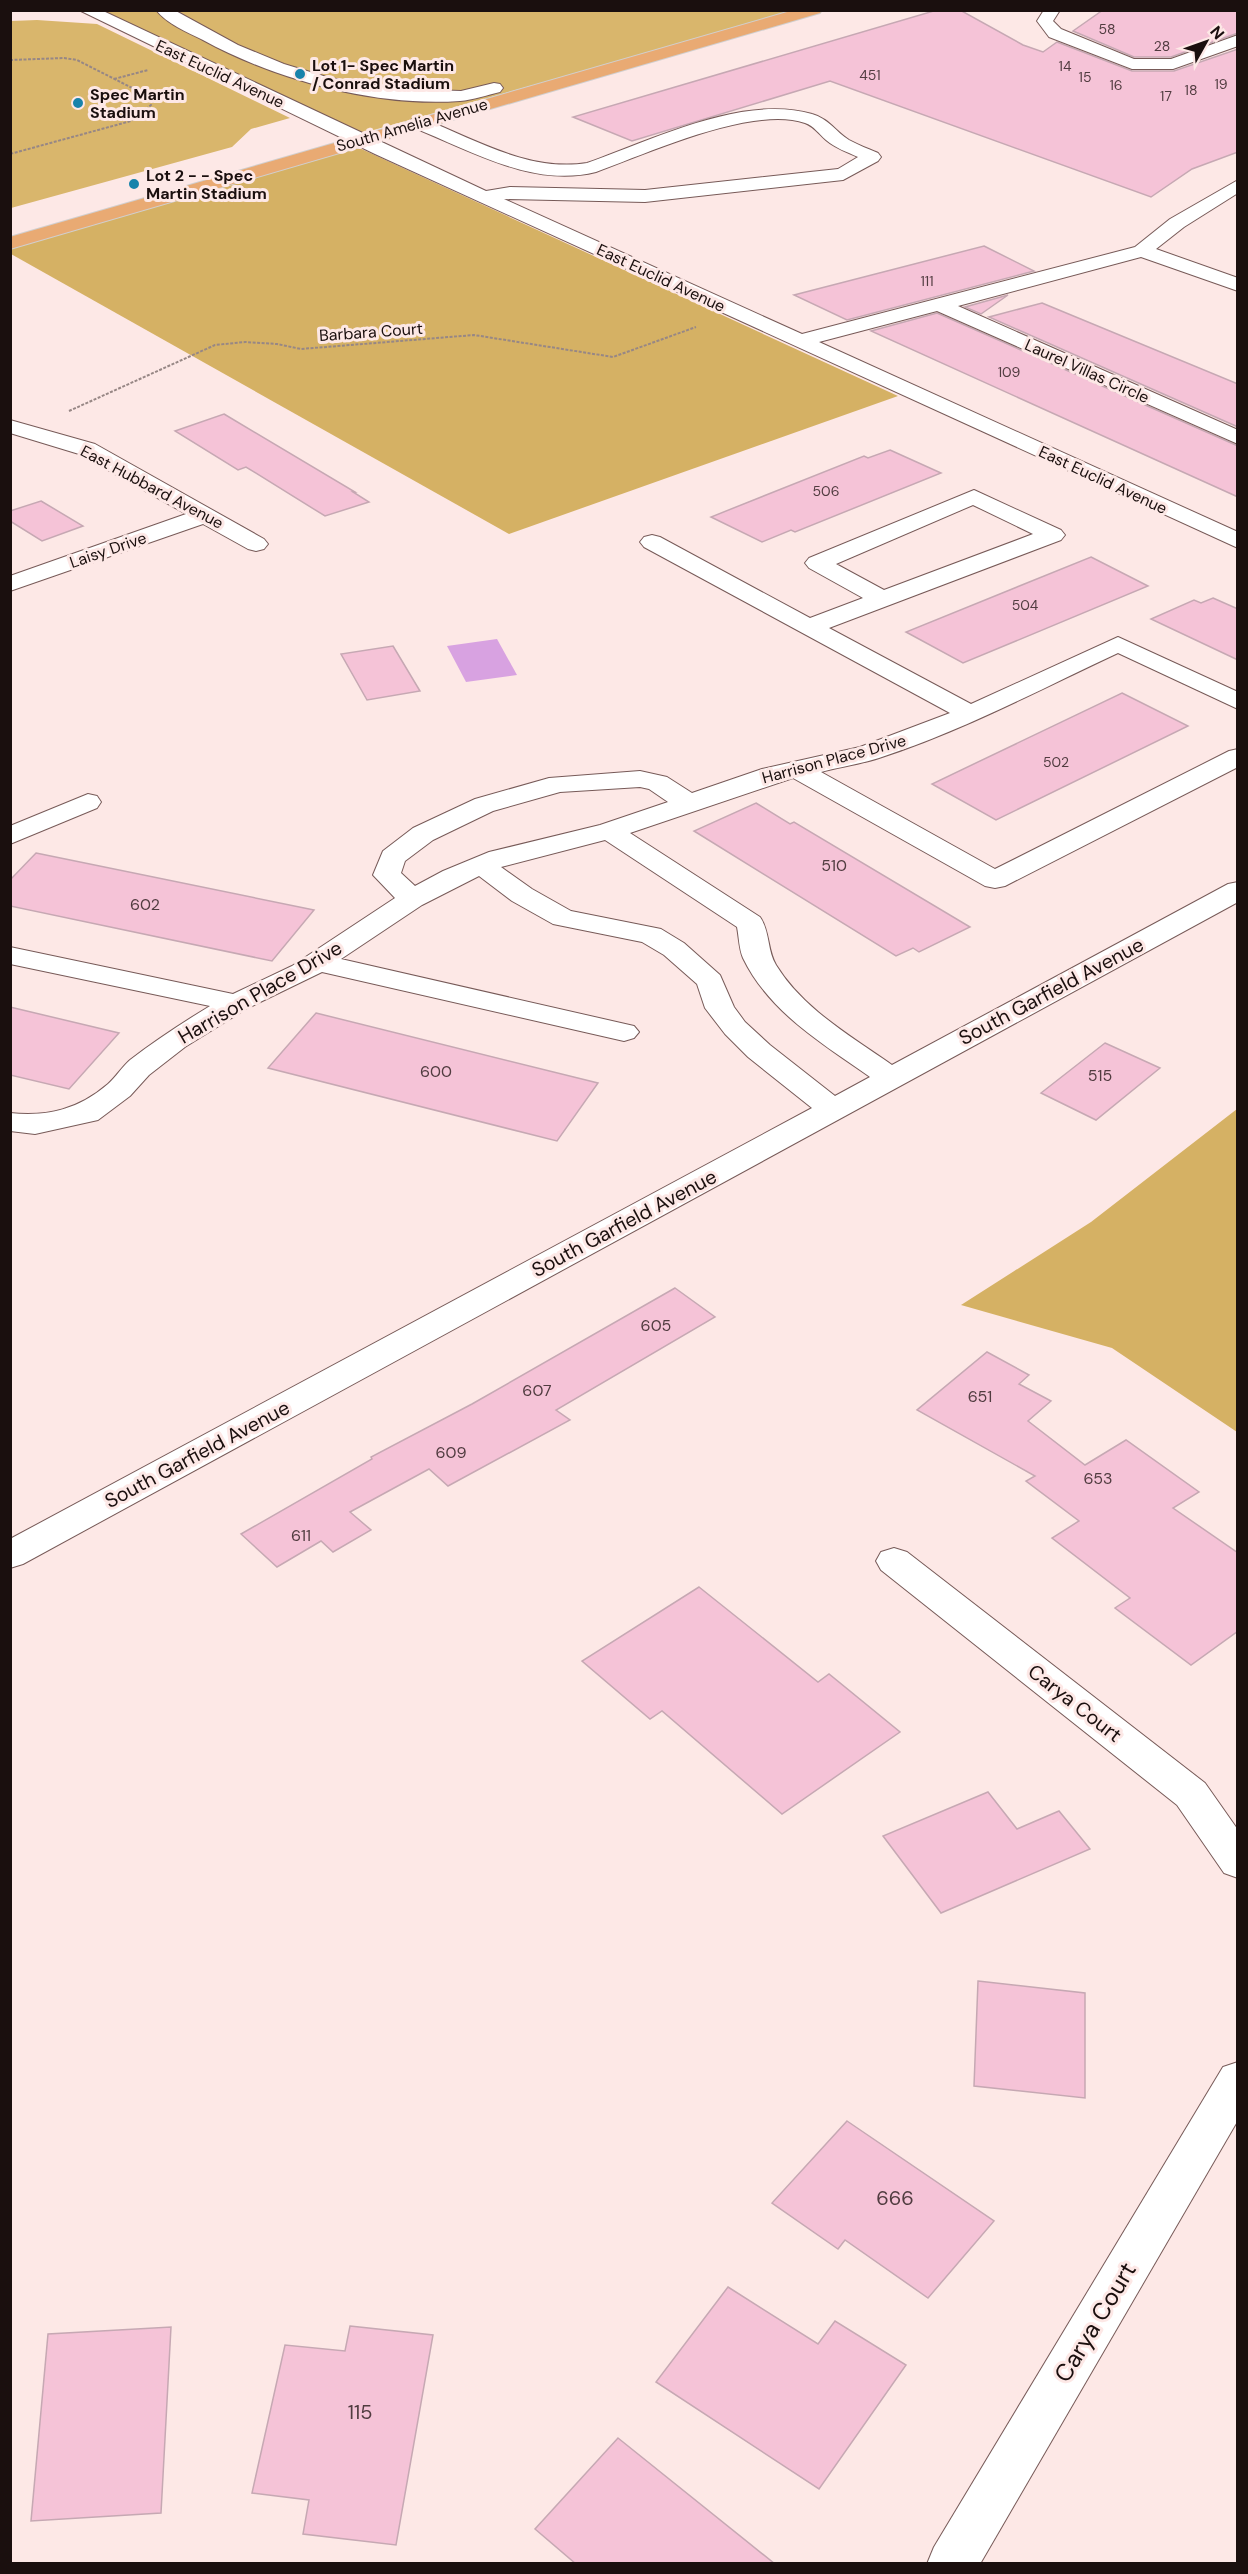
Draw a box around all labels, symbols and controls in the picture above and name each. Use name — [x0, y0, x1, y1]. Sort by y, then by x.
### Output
north arrow — [1176, 12, 1236, 72]
house number: 58 — [1098, 20, 1116, 38]
text: N — [1205, 21, 1229, 44]
street label: East Euclid Avenue — [152, 35, 288, 113]
house number: 28 — [1154, 37, 1170, 55]
place label: Lot 1- Spec Martin / Conrad Stadium — [312, 55, 454, 94]
house number: 14 — [1059, 57, 1072, 75]
house number: 451 — [859, 66, 881, 84]
marker: Lot 1- Spec Martin / Conrad Stadium — [293, 67, 307, 81]
house number: 15 — [1079, 68, 1091, 86]
house number: 19 — [1214, 75, 1228, 93]
house number: 16 — [1109, 76, 1123, 94]
house number: 18 — [1185, 81, 1197, 99]
place label: Spec Martin Stadium — [90, 84, 185, 123]
house number: 17 — [1160, 87, 1172, 105]
street label: South Amelia Avenue — [334, 93, 490, 157]
marker: Spec Martin Stadium — [71, 96, 85, 110]
place label: Lot 2 - - Spec Martin Stadium — [146, 165, 267, 204]
marker: Lot 2 - - Spec Martin Stadium — [127, 177, 141, 191]
street label: East Euclid Avenue — [593, 239, 729, 317]
house number: 111 — [920, 272, 934, 290]
street label: Barbara Court — [318, 318, 424, 346]
street label: Laurel Villas Circle — [1021, 334, 1153, 408]
house number: 109 — [998, 363, 1021, 381]
street label: East Hubbard Avenue — [77, 440, 227, 534]
street label: East Euclid Avenue — [1035, 441, 1171, 519]
house number: 506 — [813, 482, 839, 500]
street label: Laisy Drive — [67, 527, 149, 573]
house number: 504 — [1012, 596, 1039, 614]
street label: Harrison Place Drive — [760, 730, 908, 788]
house number: 502 — [1043, 753, 1069, 771]
house number: 510 — [821, 855, 847, 876]
house number: 602 — [130, 894, 160, 915]
street label: South Garfield Avenue — [954, 931, 1148, 1051]
street label: Harrison Place Drive — [173, 934, 347, 1050]
house number: 600 — [420, 1061, 452, 1082]
house number: 515 — [1088, 1065, 1112, 1086]
street label: South Garfield Avenue — [527, 1163, 721, 1283]
house number: 605 — [641, 1315, 671, 1336]
house number: 607 — [522, 1380, 552, 1401]
house number: 651 — [968, 1386, 992, 1407]
street label: South Garfield Avenue — [100, 1394, 294, 1514]
house number: 609 — [435, 1442, 467, 1463]
house number: 653 — [1084, 1468, 1112, 1489]
house number: 611 — [291, 1525, 311, 1546]
street label: Carya Court — [1023, 1658, 1127, 1748]
house number: 666 — [876, 2185, 914, 2211]
street label: Carya Court — [1047, 2256, 1143, 2388]
house number: 115 — [348, 2399, 372, 2425]

